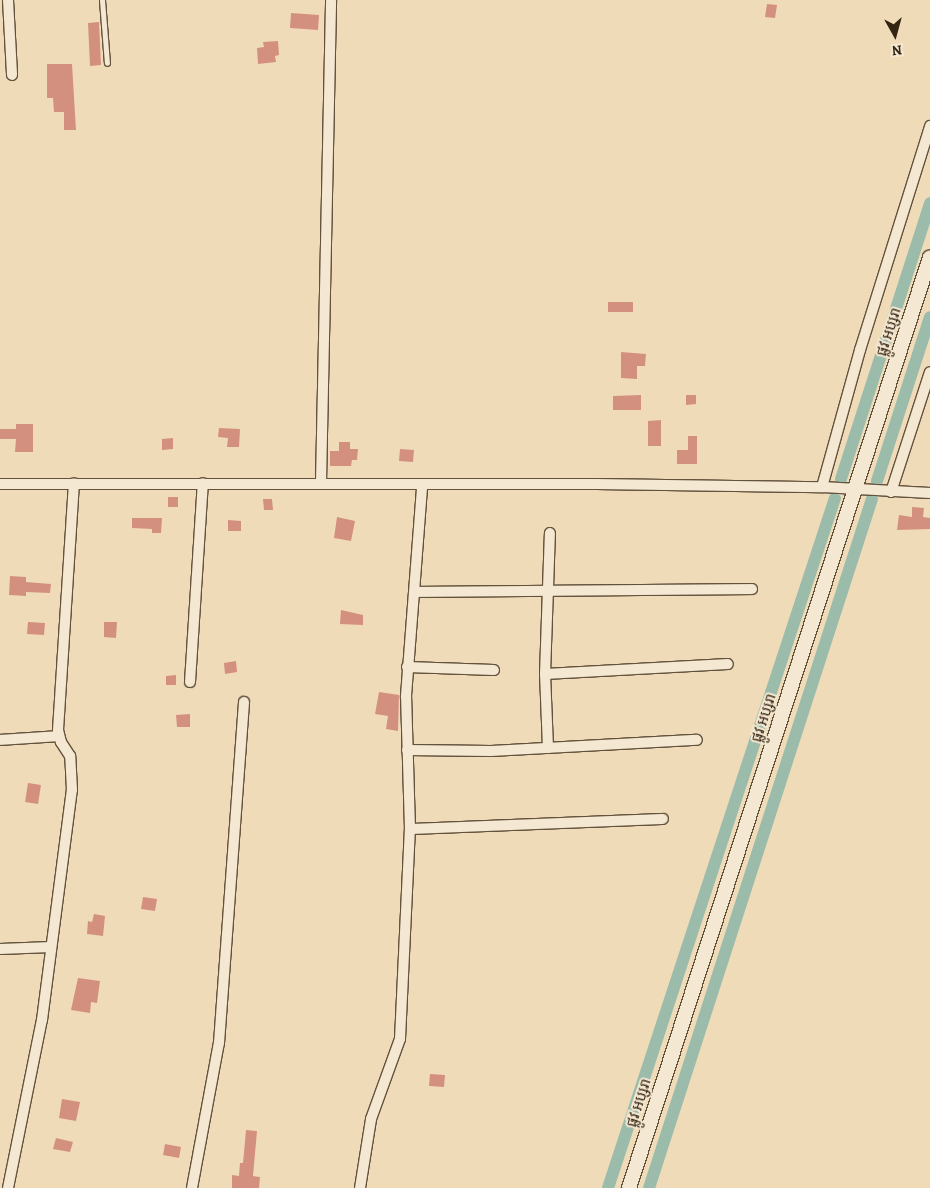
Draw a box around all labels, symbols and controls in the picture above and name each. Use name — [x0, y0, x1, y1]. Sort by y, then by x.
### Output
north arrow — [870, 10, 920, 60]
text: N — [891, 40, 903, 60]
street label: ផ្លូវ អប្សរា — [873, 305, 905, 359]
street label: ផ្លូវ អប្សរា — [748, 691, 780, 745]
street label: ផ្លូវ អប្សរា — [623, 1076, 655, 1130]

